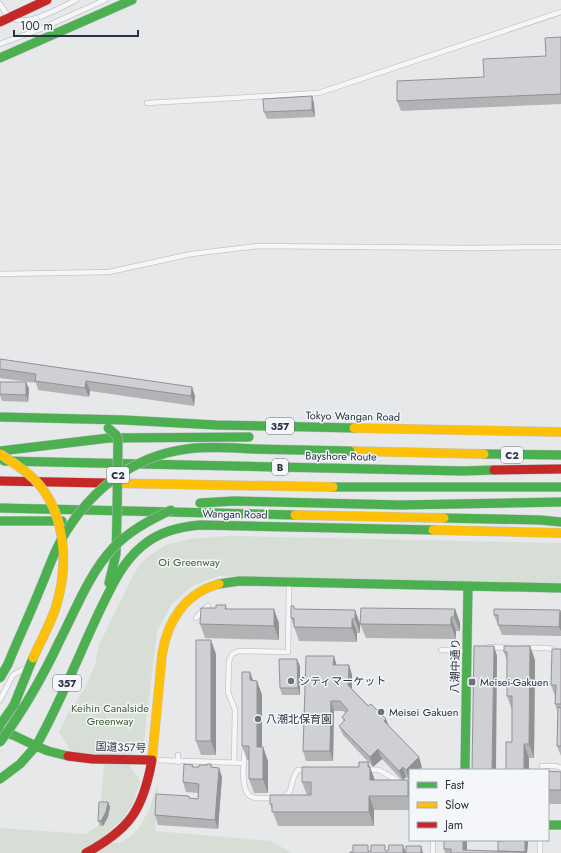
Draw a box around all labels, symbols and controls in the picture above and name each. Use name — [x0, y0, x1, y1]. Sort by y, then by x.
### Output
scale bar — [14, 12, 138, 38]
text: 100 m — [20, 17, 53, 35]
street label: Tokyo Wangan Road — [306, 407, 400, 425]
road number: 357 — [266, 418, 294, 434]
street label: Bayshore Route — [305, 447, 377, 465]
road number: C2 — [501, 447, 523, 463]
road number: B — [272, 459, 288, 475]
road number: C2 — [107, 467, 129, 483]
street label: Wangan Road — [202, 505, 268, 523]
park label: Oi Greenway — [158, 554, 220, 570]
street label: 八潮中通り — [447, 638, 463, 694]
place label: シティマーケット — [299, 673, 386, 689]
place label: Meisei-Gakuen — [480, 674, 548, 690]
road number: 357 — [53, 675, 81, 691]
marker: シティマーケット — [286, 676, 296, 686]
marker: Meisei-Gakuen — [467, 677, 477, 687]
park label: Keihin Canalside Greenway — [71, 700, 149, 729]
place label: Meisei Gakuen — [389, 704, 458, 720]
marker: Meisei Gakuen — [376, 707, 386, 717]
place label: 八潮北保育園 — [266, 711, 332, 727]
marker: 八潮北保育園 — [253, 714, 263, 724]
street label: 国道357号 — [95, 738, 147, 756]
legend — [409, 769, 549, 841]
text: Fast — [445, 776, 464, 794]
text: Slow — [445, 796, 470, 814]
text: Jam — [443, 816, 463, 834]

